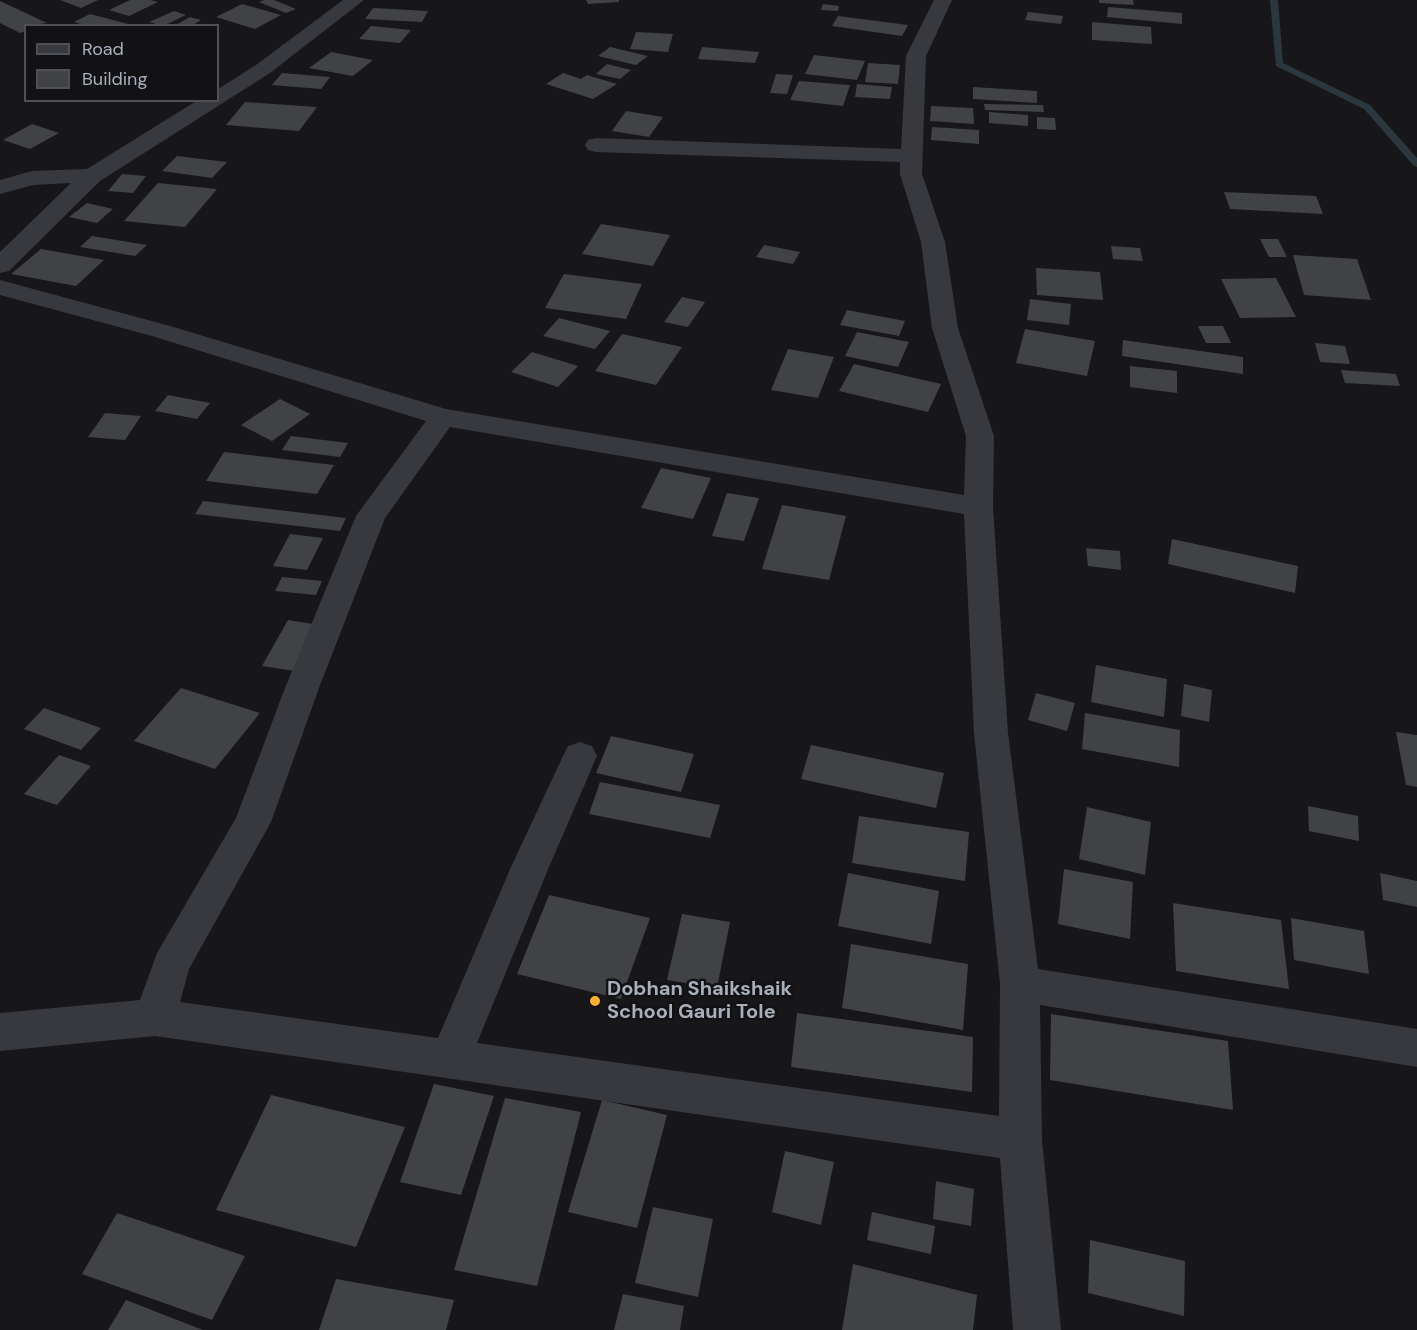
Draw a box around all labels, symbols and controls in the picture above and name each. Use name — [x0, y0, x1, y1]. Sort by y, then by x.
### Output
legend — [24, 24, 219, 102]
text: Road — [82, 37, 124, 61]
text: Building — [82, 67, 147, 91]
place label: Dobhan Shaikshaik School Gauri Tole — [607, 978, 792, 1025]
marker: Dobhan Shaikshaik School Gauri Tole — [588, 994, 602, 1008]

